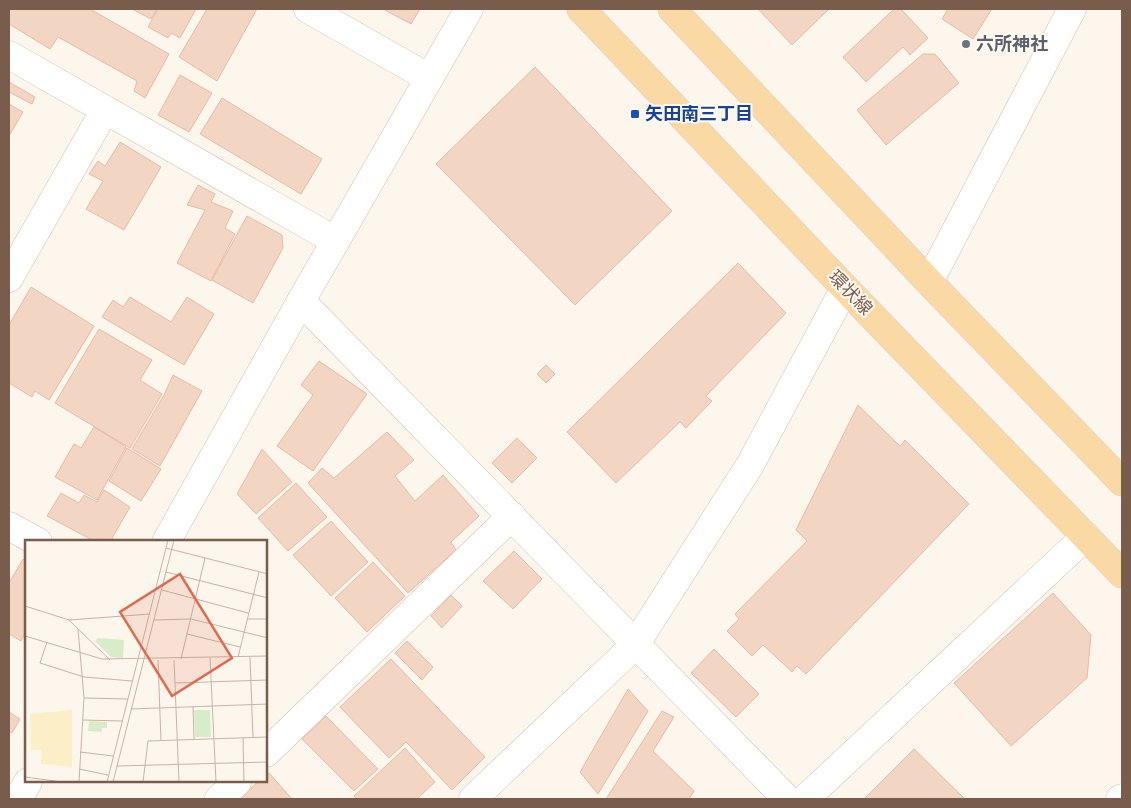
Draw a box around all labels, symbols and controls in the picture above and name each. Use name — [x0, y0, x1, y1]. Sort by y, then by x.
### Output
place label: 六所神社 — [976, 34, 1048, 55]
marker: 六所神社 — [960, 38, 972, 50]
place label: 矢田南三丁目 — [645, 104, 753, 125]
marker: 矢田南三丁目 — [629, 108, 641, 120]
street label: 環状線 — [824, 266, 876, 320]
inset map — [25, 540, 268, 783]

